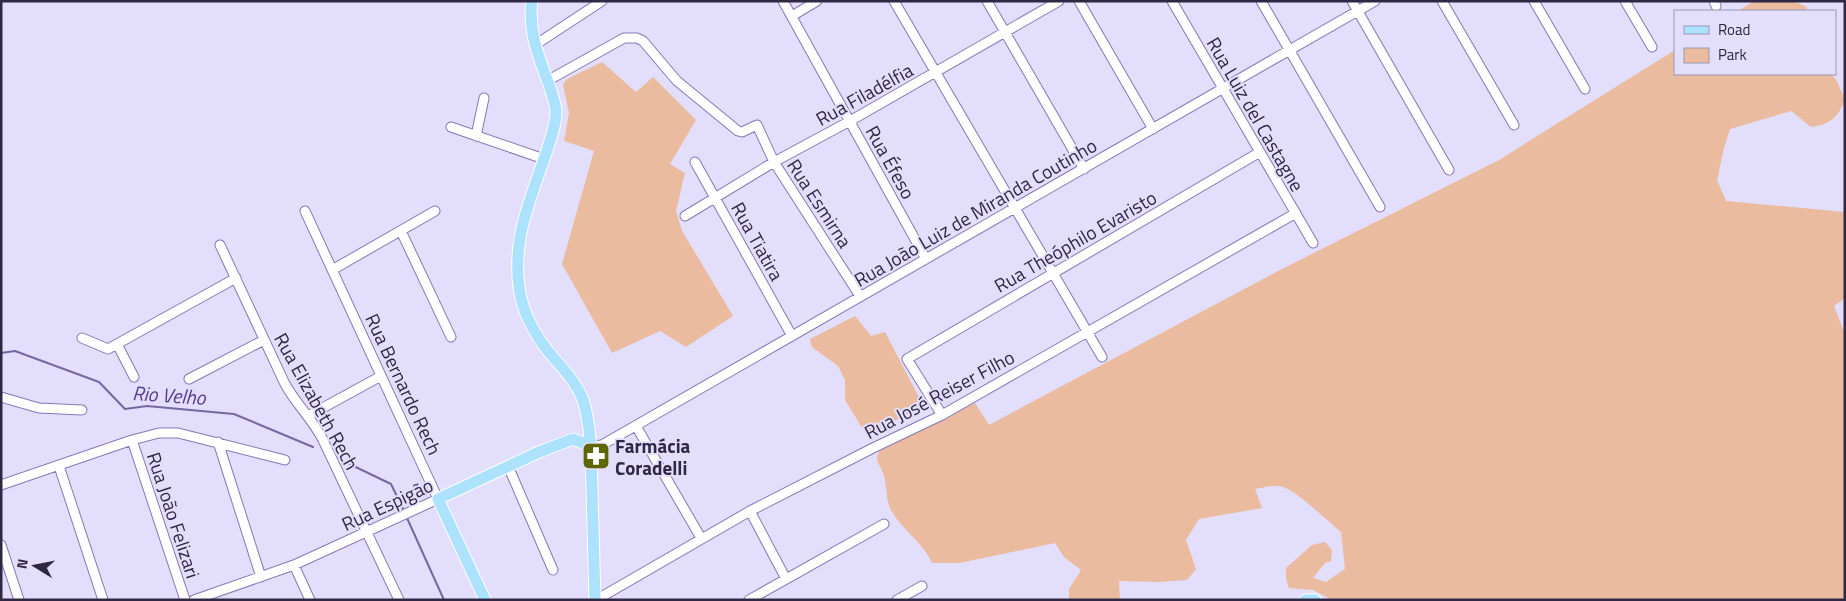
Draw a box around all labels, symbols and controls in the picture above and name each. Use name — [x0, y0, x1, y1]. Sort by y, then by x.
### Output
legend — [1674, 10, 1836, 75]
text: Road — [1718, 18, 1750, 41]
street label: Rua Luiz del Castagne — [1200, 31, 1312, 197]
text: Park — [1718, 43, 1747, 66]
street label: Rua Filadélfia — [810, 55, 918, 133]
street label: Rua Éfeso — [859, 120, 923, 204]
street label: Rua João Luiz de Miranda Coutinho — [848, 130, 1102, 294]
street label: Rua Esmirna — [780, 153, 860, 254]
street label: Rua Theóphilo Evaristo — [988, 183, 1162, 299]
street label: Rua Tiatira — [724, 196, 792, 286]
street label: Rua Bernardo Rech — [358, 308, 450, 460]
street label: Rua Elizabeth Rech — [267, 327, 367, 475]
street label: Rua José Reiser Filho — [859, 342, 1019, 446]
water label: Rio Velho — [131, 377, 208, 413]
place label: Farmácia Coradelli — [615, 431, 691, 482]
pharmacy icon: Farmácia Coradelli — [581, 441, 611, 471]
street label: Rua João Felizari — [140, 448, 208, 582]
street label: Rua Espigão — [336, 470, 438, 538]
north arrow — [10, 541, 60, 591]
text: N — [11, 557, 33, 570]

